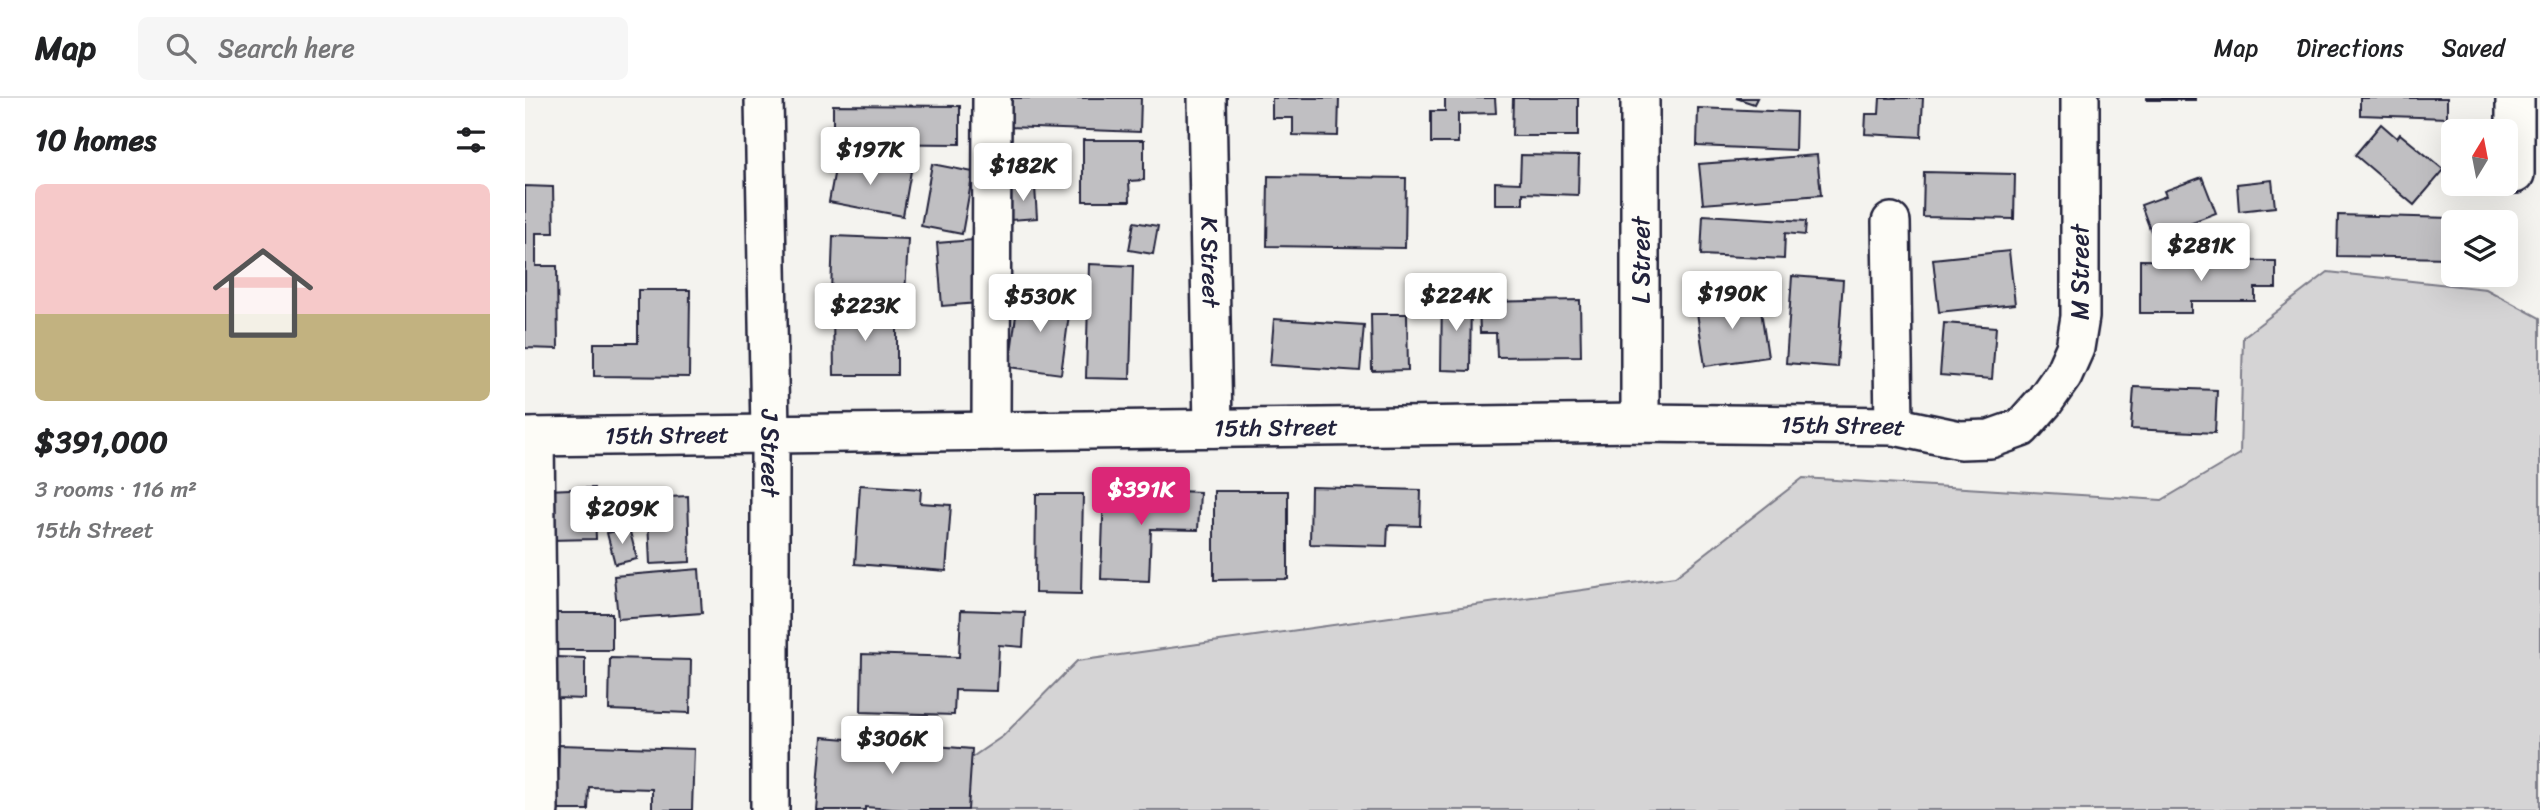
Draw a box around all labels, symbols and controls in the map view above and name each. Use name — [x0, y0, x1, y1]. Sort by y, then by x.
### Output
search box — [138, 17, 628, 80]
text: Map — [35, 19, 96, 77]
text: Search here — [218, 25, 355, 71]
text: Map — [2214, 27, 2258, 69]
text: Directions — [2296, 27, 2404, 69]
text: Saved — [2442, 27, 2505, 69]
icon: search — [162, 29, 200, 67]
text: 10 homes — [35, 113, 156, 167]
north arrow — [2441, 119, 2518, 196]
map controls — [2441, 119, 2518, 287]
icon: filters — [452, 121, 490, 159]
pin: $197K — [821, 127, 919, 187]
text: $197K — [837, 129, 903, 170]
pin: $182K — [974, 144, 1072, 203]
text: $182K — [990, 145, 1056, 186]
button: layers — [2441, 210, 2518, 287]
street label: L Street — [1620, 215, 1662, 304]
street label: K Street — [1188, 216, 1232, 309]
street label: M Street — [2059, 223, 2101, 320]
pin: $281K — [2152, 223, 2250, 283]
text: $281K — [2168, 225, 2234, 266]
icon: home — [200, 230, 326, 356]
pin: $190K — [1683, 272, 1781, 331]
text: $190K — [1698, 273, 1766, 314]
pin: $530K — [991, 274, 1089, 334]
pin: $224K — [1407, 274, 1505, 333]
text: $224K — [1421, 275, 1491, 316]
text: $530K — [1005, 276, 1075, 317]
pin: $223K — [816, 284, 914, 343]
text: $223K — [831, 285, 899, 326]
street label: 15th Street — [1781, 404, 1909, 449]
street label: 15th Street — [1214, 406, 1338, 449]
street label: J Street — [749, 408, 791, 498]
street label: 15th Street — [605, 413, 729, 457]
text: $391,000 — [35, 415, 168, 469]
pin: $391K — [1092, 468, 1190, 527]
text: 3 rooms · 116 m² — [35, 469, 197, 510]
text: $391K — [1108, 469, 1174, 510]
pin: $209K — [573, 486, 671, 546]
text: $209K — [586, 488, 658, 529]
text: 15th Street — [35, 510, 154, 551]
pin: $306K — [843, 716, 941, 776]
text: $306K — [857, 718, 927, 759]

